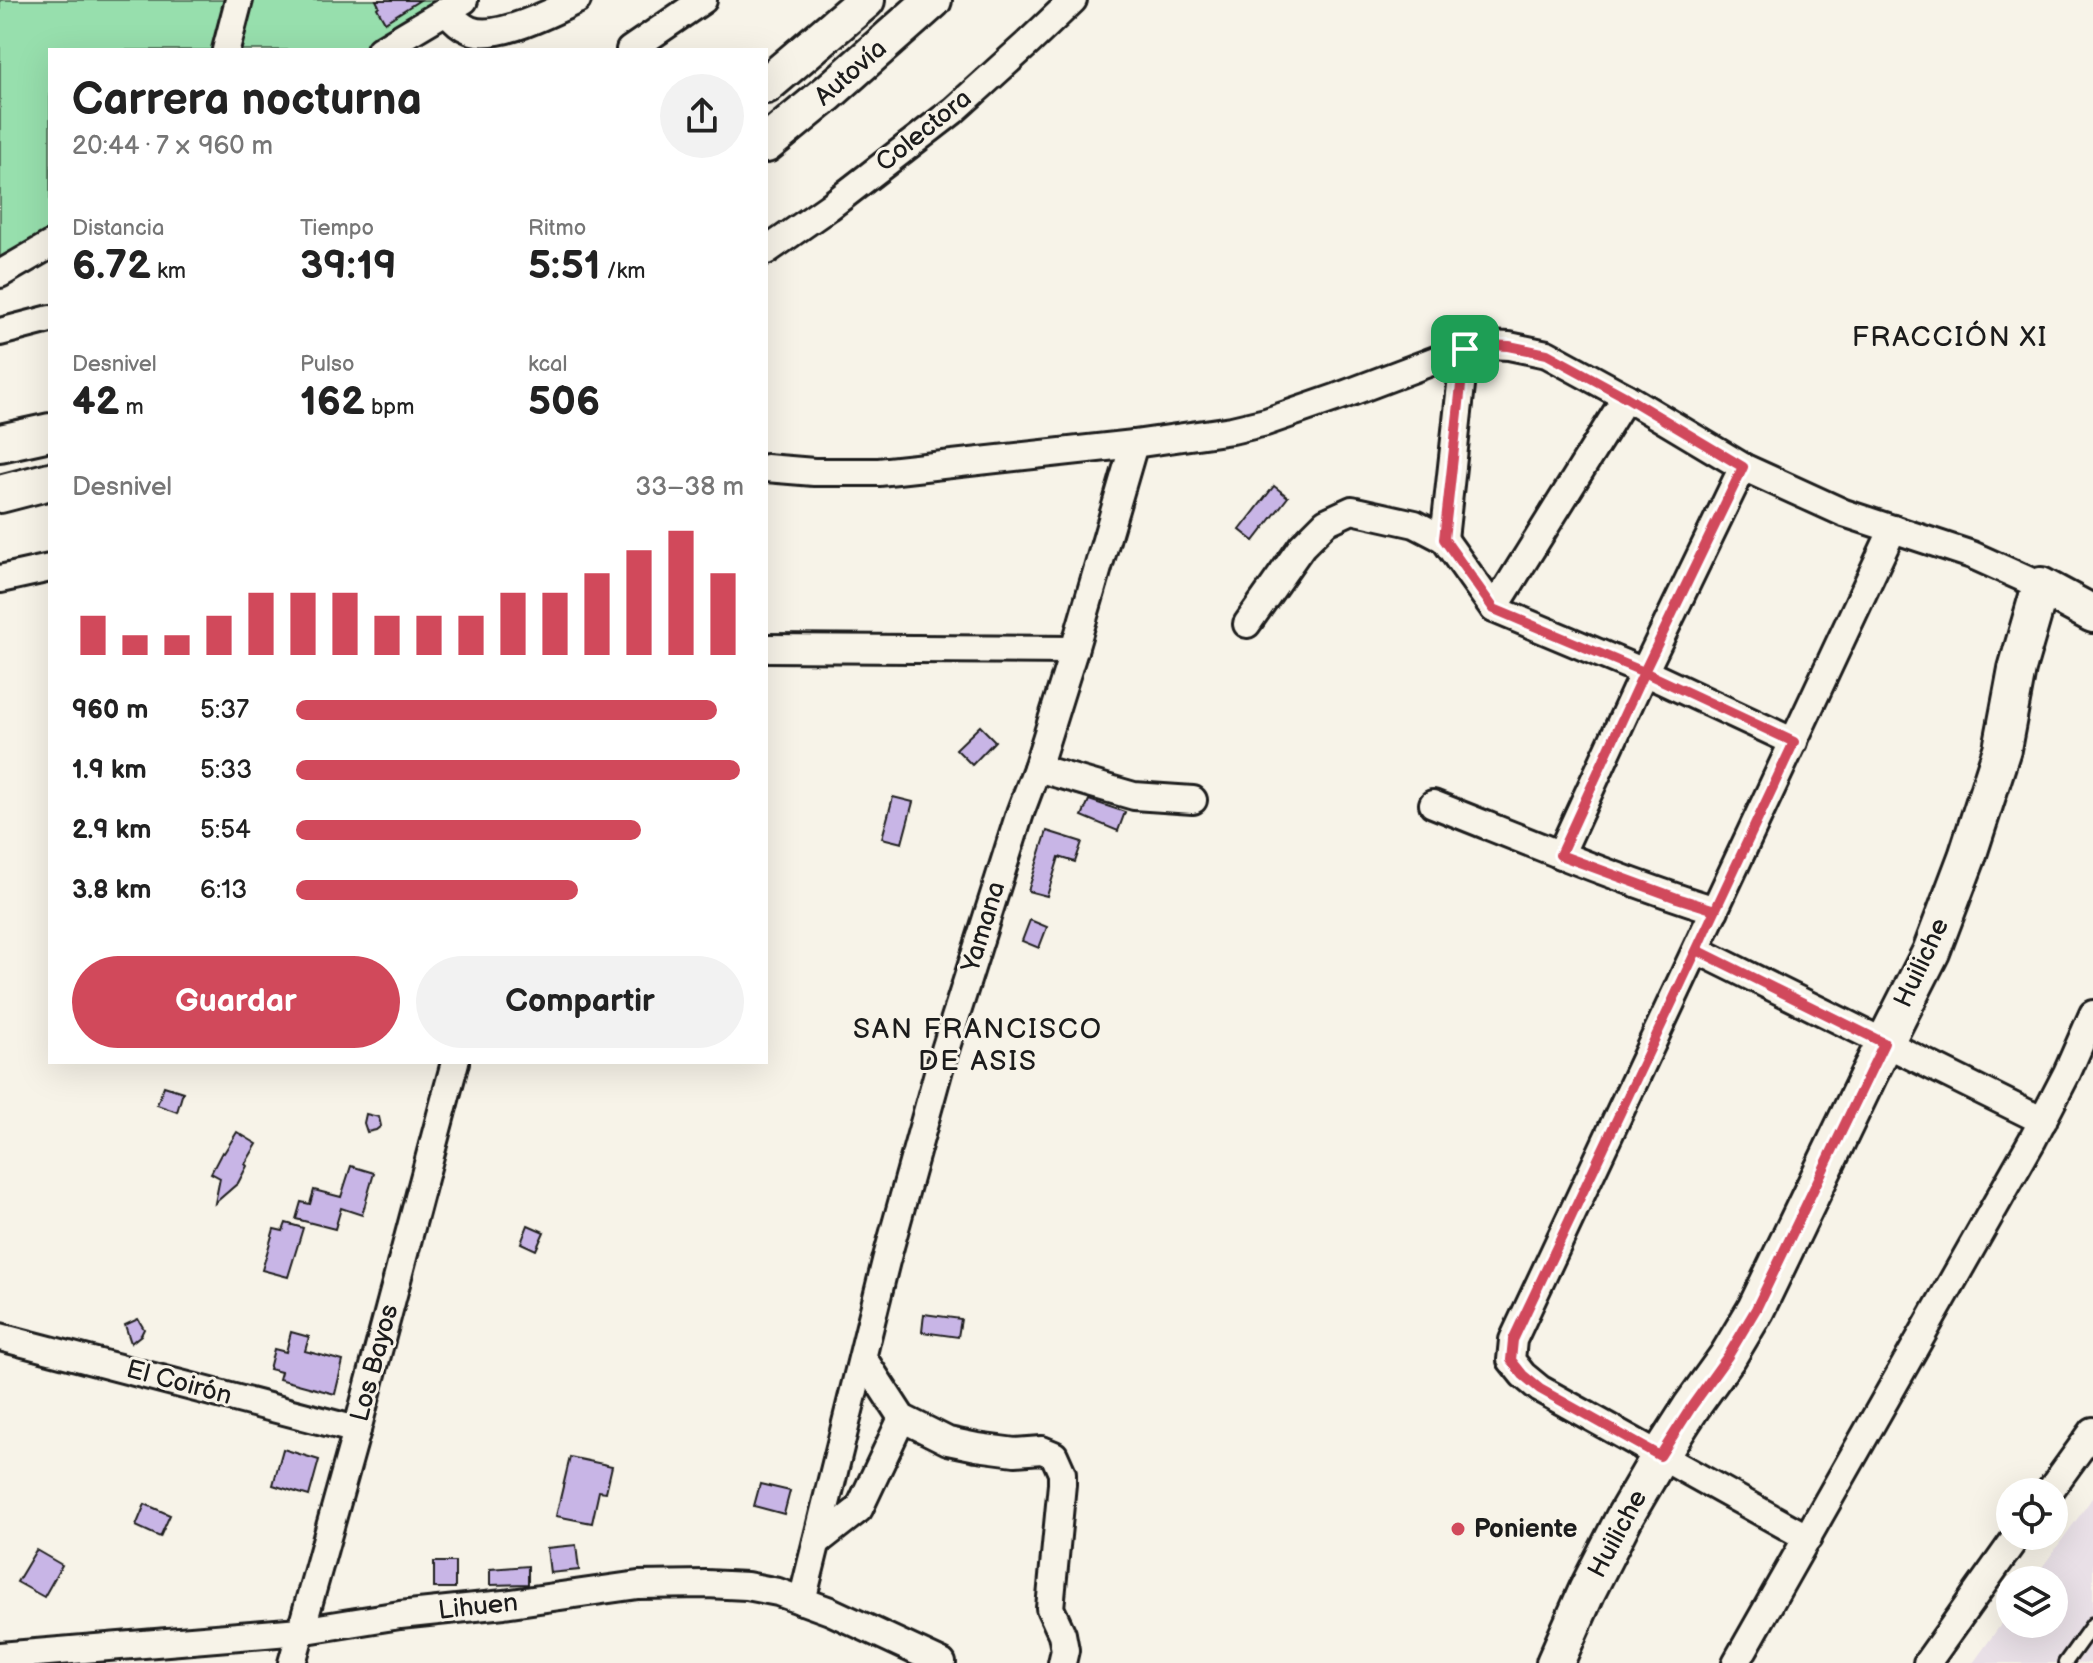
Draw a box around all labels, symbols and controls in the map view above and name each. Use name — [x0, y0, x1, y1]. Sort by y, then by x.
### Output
street label: Autovía — [809, 33, 893, 113]
text: Carrera nocturna — [72, 74, 422, 127]
button: share — [660, 74, 744, 158]
street label: Colectora — [870, 83, 978, 179]
text: 20:44 · 7 × 960 m — [72, 131, 273, 162]
text: Distancia — [72, 215, 164, 242]
text: Tiempo — [300, 215, 374, 242]
text: Ritmo — [528, 215, 586, 242]
text: 6.72 — [72, 242, 151, 290]
text: 39:19 — [300, 242, 397, 290]
text: 5:51 — [528, 242, 601, 290]
text: km — [151, 258, 186, 285]
text: /km — [601, 258, 645, 285]
pin — [1431, 315, 1499, 383]
district label: FRACCIÓN XI — [1852, 320, 2048, 354]
icon: arrive — [1443, 327, 1487, 371]
text: Desnivel — [72, 351, 157, 378]
text: Pulso — [300, 351, 354, 378]
text: kcal — [528, 351, 567, 378]
text: 42 — [72, 378, 120, 426]
text: 162 — [300, 378, 365, 426]
text: 506 — [528, 378, 600, 426]
text: m — [120, 394, 144, 421]
text: bpm — [365, 394, 414, 421]
text: Desnivel — [72, 472, 172, 503]
text: 33–38 m — [635, 472, 744, 503]
text: 960 m — [72, 695, 148, 726]
text: 5:37 — [200, 695, 249, 726]
text: 1.9 km — [72, 755, 147, 786]
text: 5:33 — [200, 755, 252, 786]
text: 2.9 km — [72, 815, 151, 846]
text: 5:54 — [200, 815, 251, 846]
text: 3.8 km — [72, 875, 151, 906]
text: 6:13 — [200, 875, 247, 906]
street label: Yamana — [955, 878, 1012, 977]
street label: Huiliche — [1888, 913, 1956, 1013]
button: Guardar — [72, 956, 400, 1048]
button: Compartir — [416, 956, 744, 1048]
district label: SAN FRANCISCO DE ASIS — [853, 1013, 1103, 1078]
street label: Los Bayos — [344, 1301, 406, 1425]
street label: El Coirón — [123, 1354, 235, 1412]
map controls — [1996, 1478, 2068, 1638]
button: locate — [1996, 1478, 2068, 1550]
street label: Huiliche — [1582, 1485, 1654, 1583]
place label: Poniente — [1474, 1514, 1578, 1545]
marker: Poniente — [1449, 1520, 1467, 1538]
button: layers — [1996, 1566, 2068, 1638]
street label: Lihuen — [437, 1587, 519, 1627]

